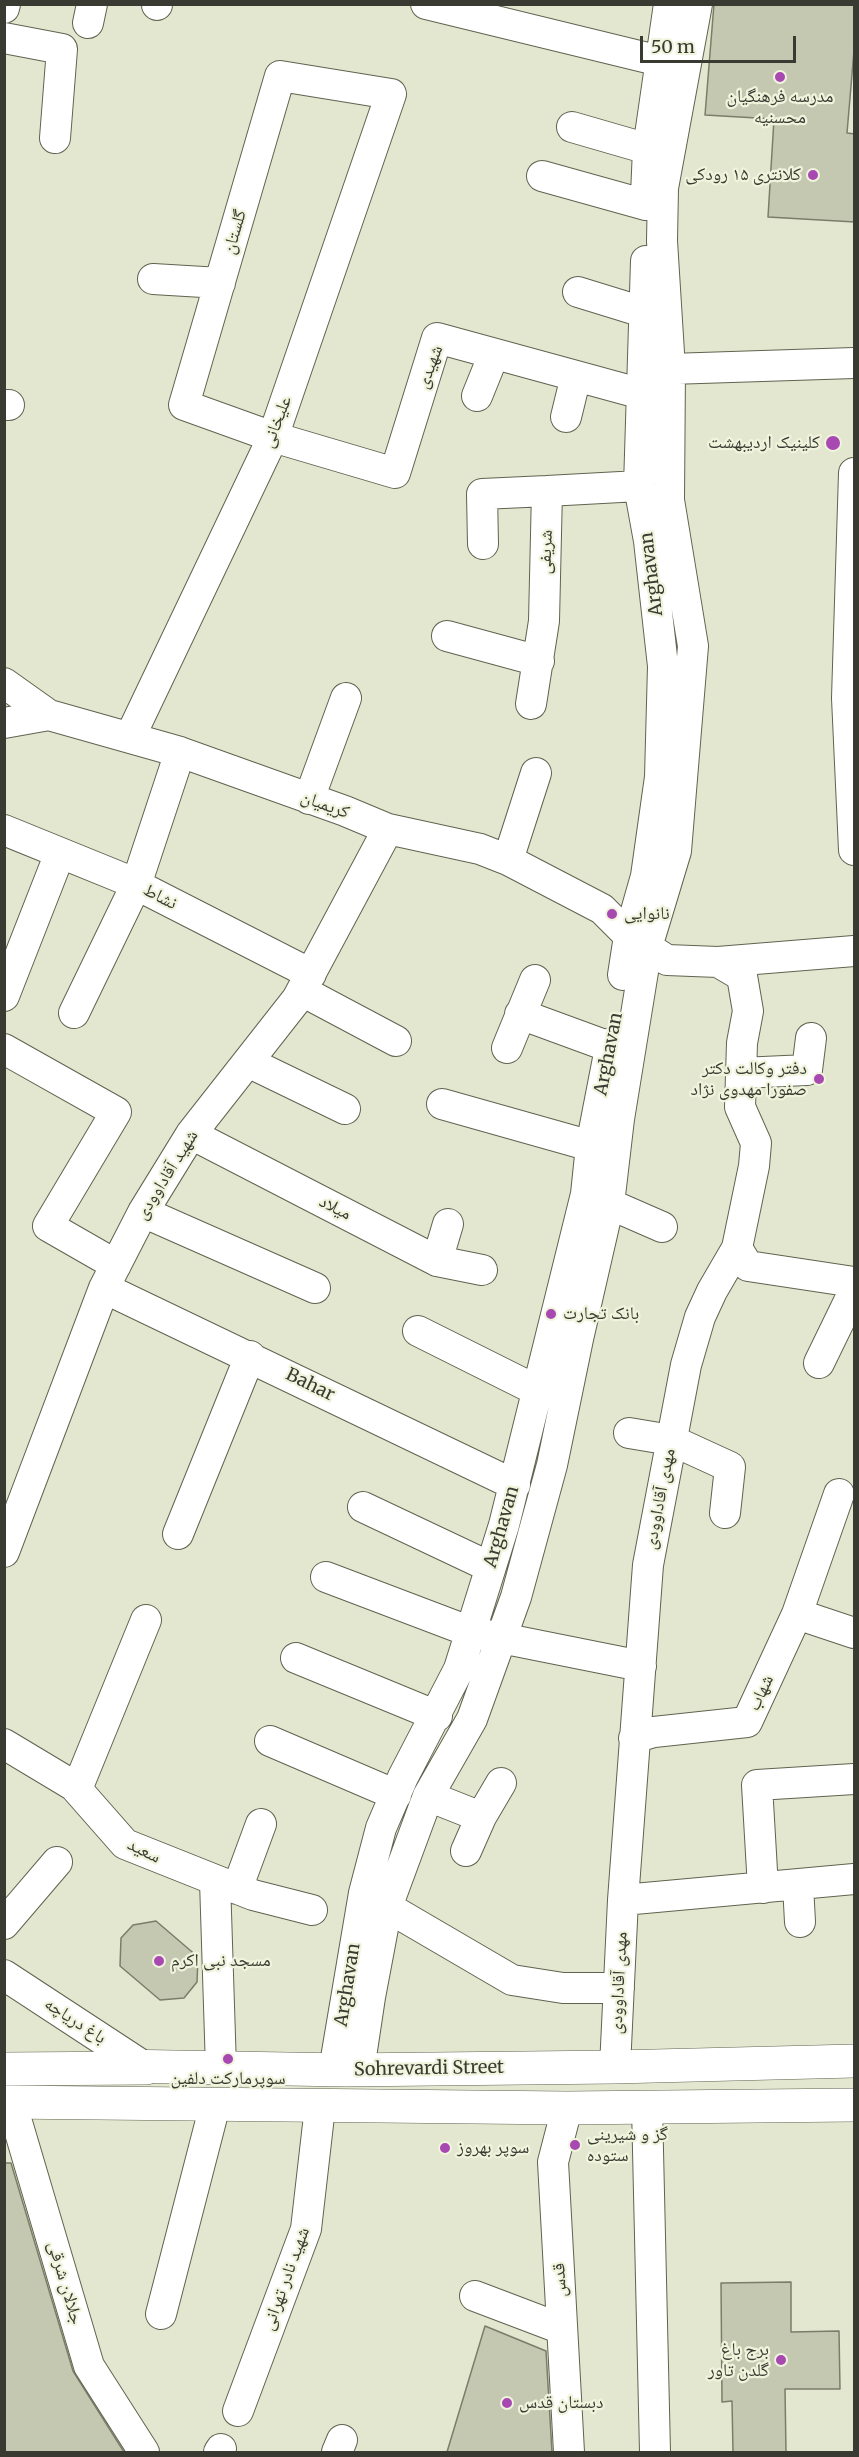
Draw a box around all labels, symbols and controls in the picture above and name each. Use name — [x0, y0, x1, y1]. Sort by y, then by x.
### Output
scale bar — [643, 24, 799, 62]
text: 50 m — [651, 35, 695, 58]
marker: مدرسه فرهنگیان محسنیه — [773, 70, 787, 84]
place label: مدرسه فرهنگیان محسنیه — [726, 86, 834, 128]
place label: کلانتری ۱۵ رودکی — [685, 164, 801, 186]
marker: کلانتری ۱۵ رودکی — [806, 168, 820, 182]
street label: گلستان — [218, 207, 252, 257]
street label: شهیدی — [412, 342, 448, 392]
street label: علیخانی — [257, 393, 297, 451]
place label: کلینیک اردیبهشت — [708, 432, 820, 454]
marker: کلینیک اردیبهشت — [824, 434, 842, 452]
street label: شریفی — [534, 529, 558, 575]
street label: Arghavan — [636, 531, 668, 617]
street label: کریمیان — [298, 786, 352, 824]
street label: نشاط — [139, 879, 181, 915]
place label: نانوایی — [624, 903, 670, 925]
marker: نانوایی — [605, 907, 619, 921]
street label: Arghavan — [590, 1011, 628, 1097]
place label: دفتر وکالت دکتر صفورا مهدوی نژاد — [691, 1058, 807, 1100]
marker: دفتر وکالت دکتر صفورا مهدوی نژاد — [812, 1072, 826, 1086]
street label: شهید آقاداوودی — [131, 1126, 203, 1224]
street label: میلاد — [315, 1191, 355, 1225]
place label: بانک تجارت — [563, 1303, 639, 1325]
marker: بانک تجارت — [544, 1307, 558, 1321]
street label: Bahar — [282, 1364, 338, 1406]
street label: مهدی آقاداوودی — [640, 1447, 680, 1551]
street label: Arghavan — [480, 1484, 524, 1570]
street label: شهاب — [743, 1672, 779, 1714]
street label: سعید — [124, 1834, 164, 1868]
street label: مهدی آقاداوودی — [606, 1931, 632, 2035]
street label: Arghavan — [331, 1942, 365, 2028]
place label: مسجد نبی اکرم — [171, 1950, 271, 1972]
marker: مسجد نبی اکرم — [152, 1954, 166, 1968]
street label: باغ دریاچه — [40, 1993, 110, 2049]
marker: سوپرمارکت دلفین — [221, 2052, 235, 2066]
street label: Sohrevardi Street — [354, 2057, 504, 2081]
place label: سوپرمارکت دلفین — [170, 2068, 286, 2090]
place label: گز و شیرینی ستوده — [587, 2124, 668, 2166]
place label: سوپر بهروز — [457, 2137, 529, 2159]
marker: گز و شیرینی ستوده — [568, 2138, 582, 2152]
marker: سوپر بهروز — [438, 2141, 452, 2155]
street label: شهید نادر تهرانی — [257, 2225, 315, 2333]
street label: جلالان شرقی — [43, 2239, 87, 2327]
street label: قدس — [548, 2262, 572, 2298]
place label: برج باغ گلدن تاور — [708, 2339, 769, 2382]
marker: برج باغ گلدن تاور — [774, 2353, 788, 2367]
place label: دبستان قدس — [519, 2392, 604, 2414]
marker: دبستان قدس — [500, 2396, 514, 2410]

